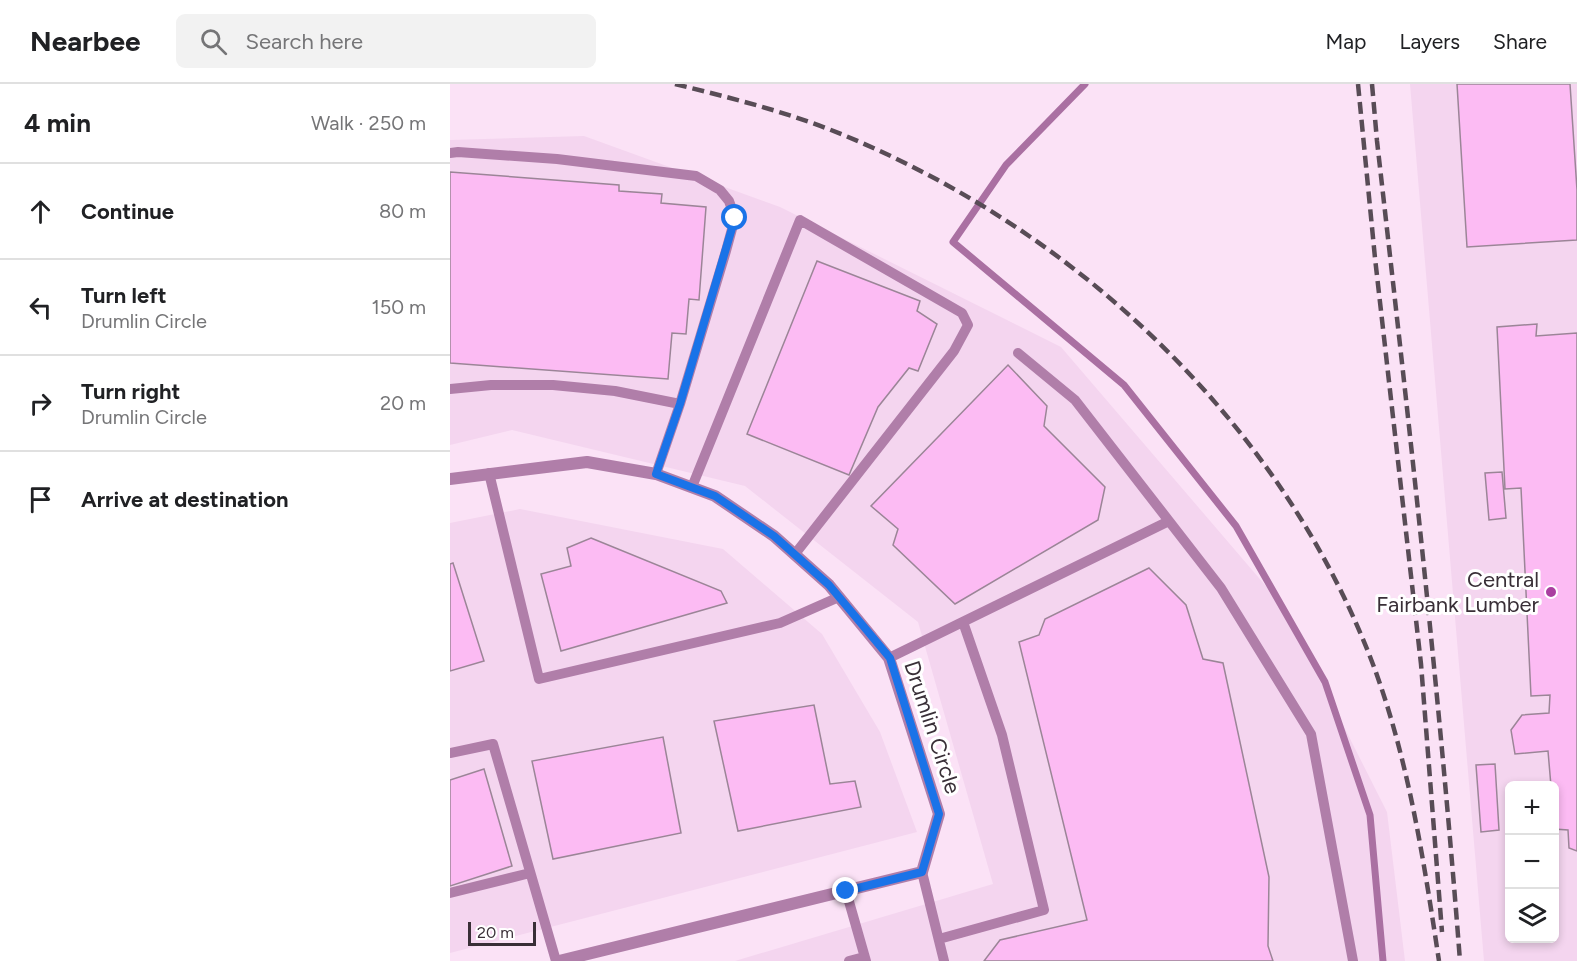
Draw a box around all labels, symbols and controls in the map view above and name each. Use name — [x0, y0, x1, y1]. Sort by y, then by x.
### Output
search box — [176, 14, 596, 68]
text: Nearbee — [30, 24, 140, 58]
icon: search — [197, 25, 230, 58]
text: Search here — [245, 28, 363, 55]
text: Map — [1326, 29, 1366, 54]
text: Layers — [1399, 29, 1460, 54]
text: Share — [1493, 29, 1547, 54]
text: 4 min — [24, 107, 91, 139]
text: Walk · 250 m — [311, 111, 426, 135]
icon: ahead — [24, 195, 57, 228]
text: Continue — [81, 198, 174, 225]
text: 80 m — [379, 199, 426, 223]
route start — [721, 204, 747, 230]
text: Turn left — [81, 282, 167, 309]
icon: left — [24, 291, 57, 324]
text: 150 m — [371, 295, 426, 319]
text: Drumlin Circle — [81, 309, 207, 333]
text: Turn right — [81, 378, 180, 405]
icon: right — [24, 387, 57, 420]
text: 20 m — [380, 391, 426, 415]
text: Drumlin Circle — [81, 405, 207, 429]
icon: arrive — [24, 483, 57, 516]
text: Arrive at destination — [81, 486, 289, 513]
place label: Central Fairbank Lumber — [1376, 566, 1540, 618]
marker: Central Fairbank Lumber — [1544, 585, 1558, 599]
street label: Drumlin Circle — [898, 657, 967, 797]
map controls — [1505, 781, 1559, 943]
button: + — [1505, 781, 1559, 835]
button: − — [1505, 835, 1559, 889]
route end — [832, 877, 858, 903]
button: layers — [1505, 889, 1559, 943]
scale bar — [468, 919, 536, 946]
text: 20 m — [477, 923, 514, 942]

